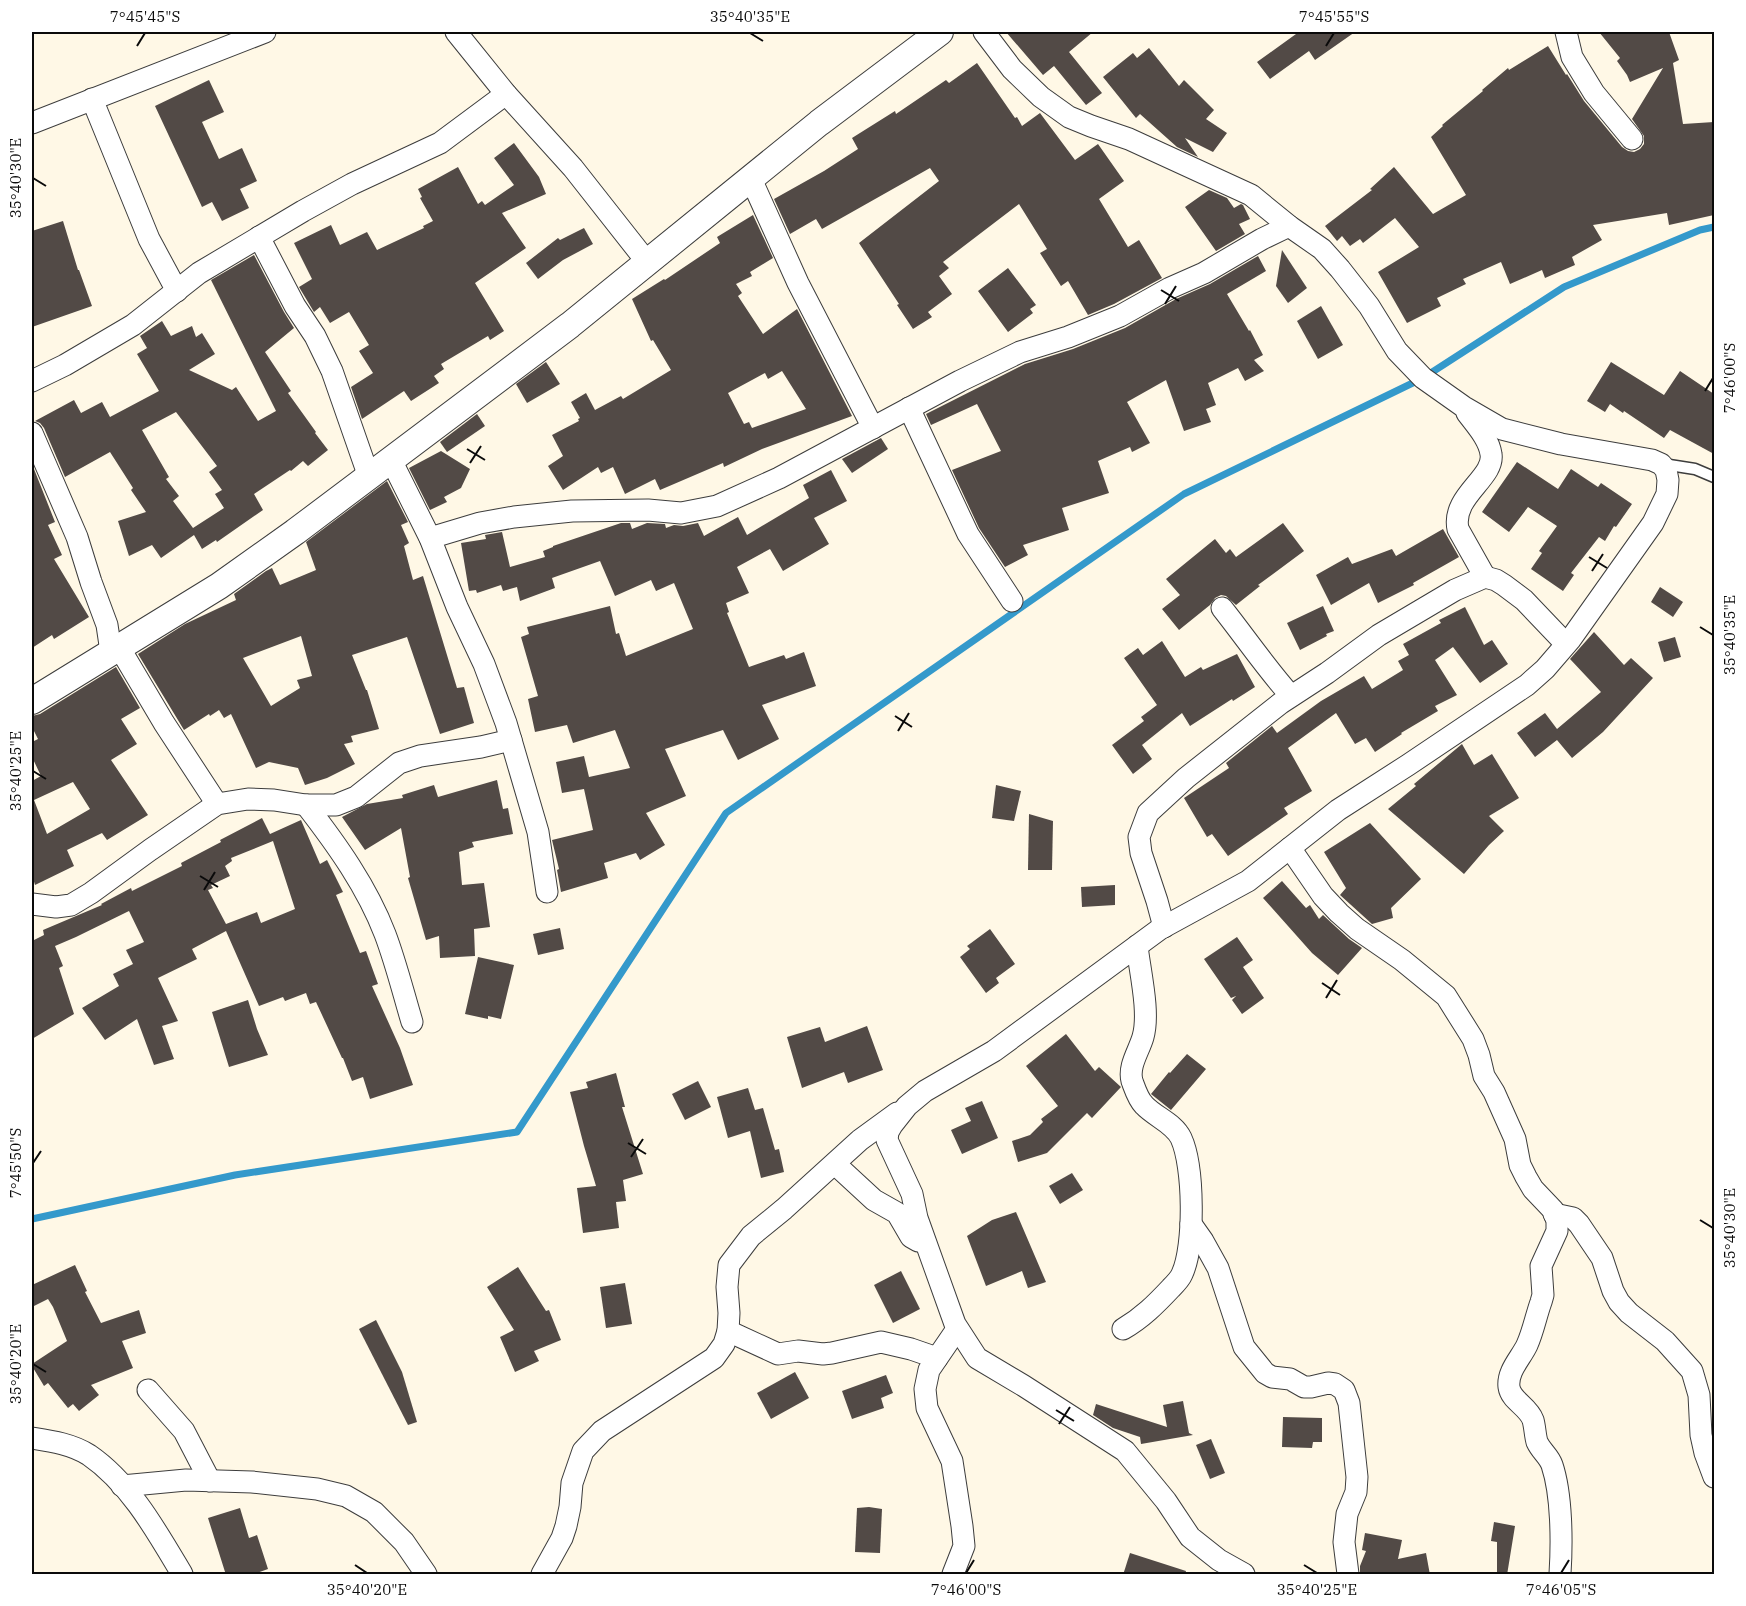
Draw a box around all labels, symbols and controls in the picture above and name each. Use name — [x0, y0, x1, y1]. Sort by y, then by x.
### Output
text: 7°45'45"S — [110, 7, 180, 26]
text: 35°40'35"E — [710, 7, 790, 26]
text: 7°45'55"S — [1299, 7, 1369, 26]
text: 35°40'30"E — [6, 138, 25, 218]
text: 7°46'00"S — [1720, 343, 1739, 413]
text: 35°40'35"E — [1720, 595, 1739, 675]
text: 35°40'25"E — [6, 731, 25, 811]
text: 7°45'50"S — [6, 1128, 25, 1198]
text: 35°40'30"E — [1720, 1188, 1739, 1268]
text: 35°40'20"E — [6, 1324, 25, 1404]
text: 35°40'20"E — [327, 1580, 407, 1599]
text: 7°46'00"S — [931, 1580, 1001, 1599]
text: 35°40'25"E — [1277, 1580, 1357, 1599]
text: 7°46'05"S — [1526, 1580, 1596, 1599]

